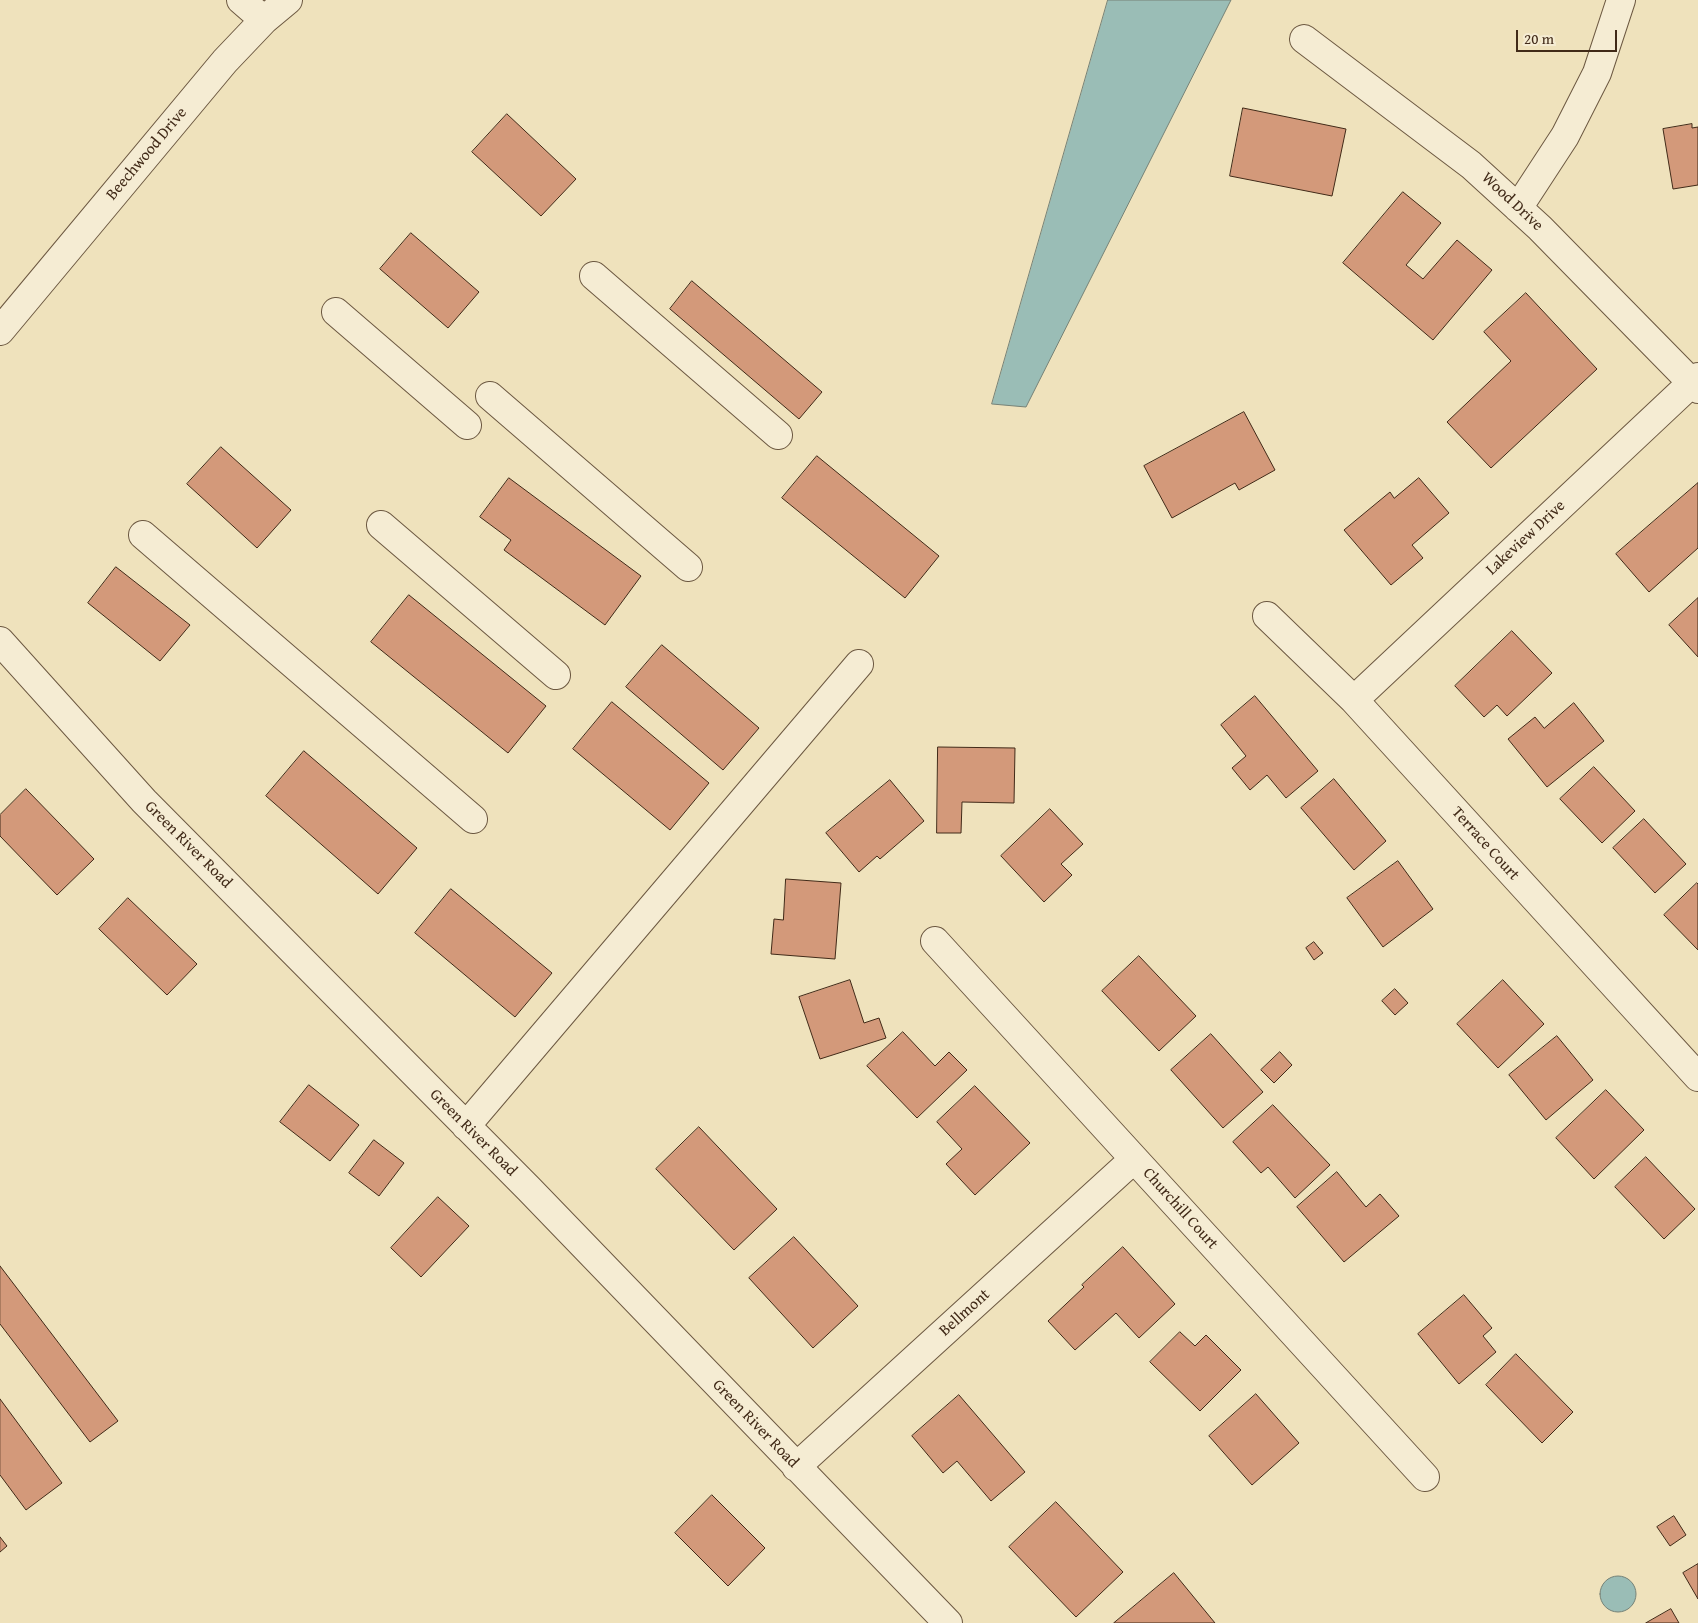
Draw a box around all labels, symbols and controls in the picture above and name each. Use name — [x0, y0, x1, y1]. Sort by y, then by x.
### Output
scale bar — [1518, 20, 1619, 52]
text: 20 m — [1524, 28, 1554, 49]
street label: Beechwood Drive — [103, 104, 191, 204]
street label: Wood Drive — [1477, 169, 1547, 235]
street label: Lakeview Drive — [1482, 496, 1570, 580]
street label: Green River Road — [140, 797, 236, 893]
street label: Terrace Court — [1447, 803, 1523, 885]
street label: Green River Road — [425, 1085, 521, 1181]
street label: Churchill Court — [1138, 1164, 1222, 1254]
street label: Bellmont — [936, 1285, 994, 1341]
street label: Green River Road — [708, 1376, 802, 1472]

